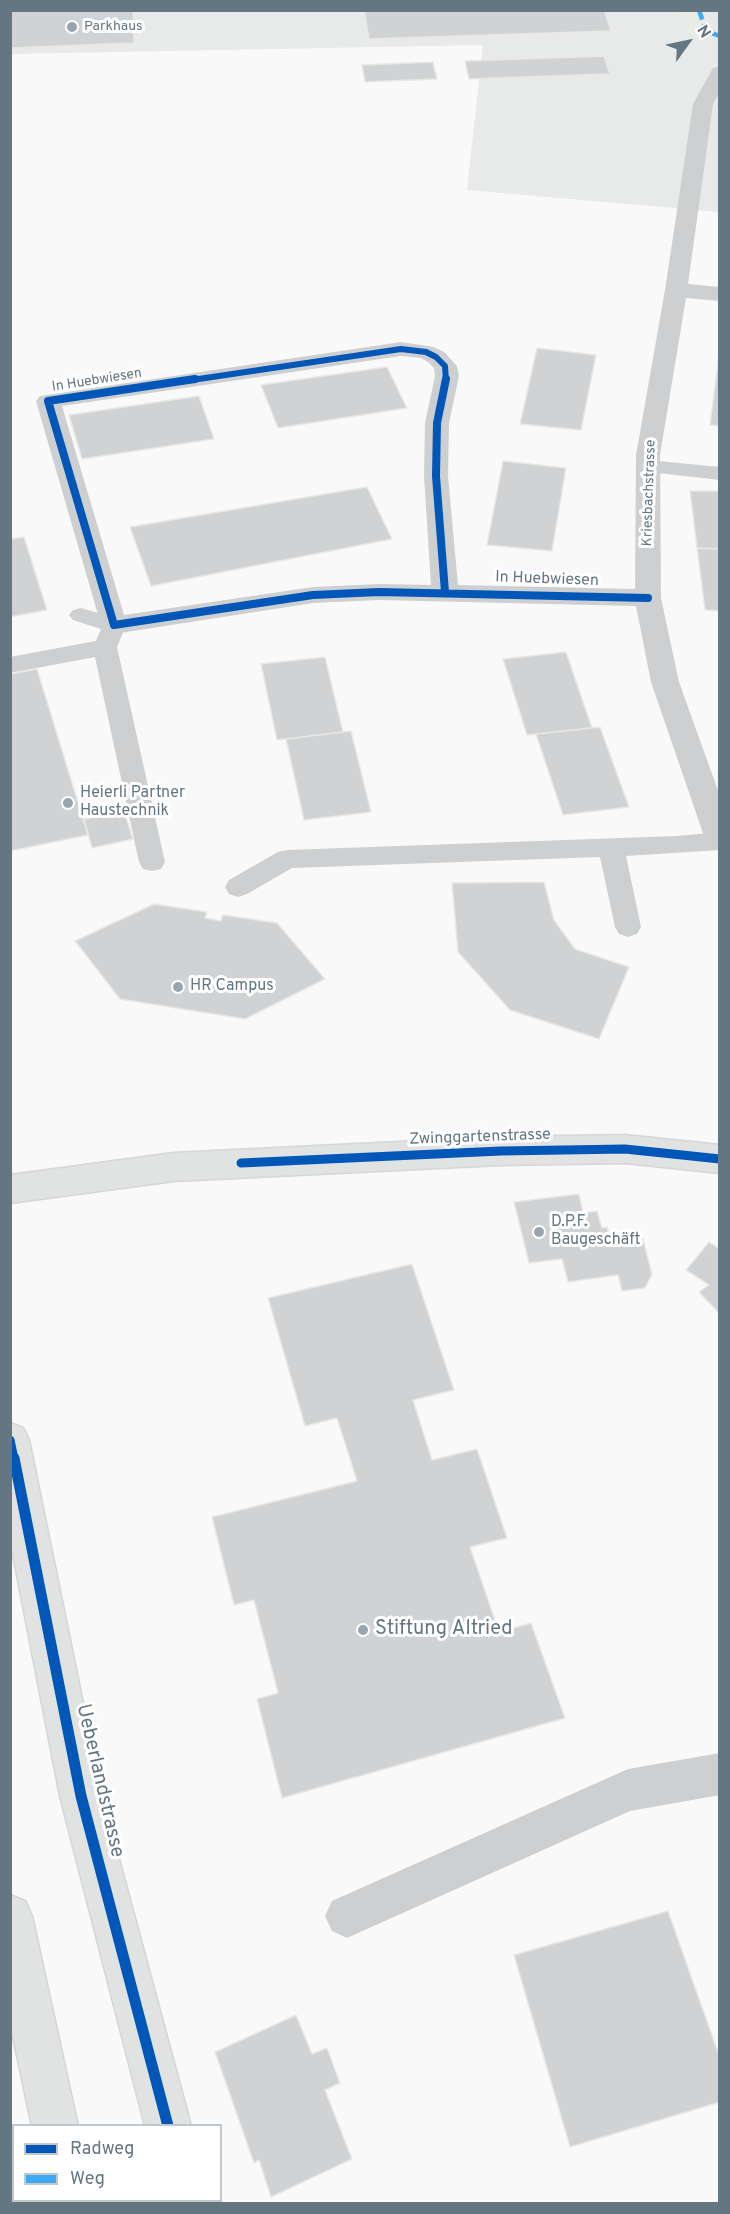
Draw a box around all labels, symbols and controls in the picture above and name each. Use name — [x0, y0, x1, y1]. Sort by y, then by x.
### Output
north arrow — [658, 12, 718, 72]
place label: Parkhaus — [84, 19, 143, 35]
marker: Parkhaus — [65, 20, 79, 34]
text: N — [692, 22, 715, 42]
street label: In Huebwiesen — [51, 366, 143, 396]
street label: Kriesbachstrasse — [640, 439, 660, 547]
street label: In Huebwiesen — [495, 569, 599, 591]
place label: Heierli Partner Haustechnik — [80, 784, 185, 822]
marker: Heierli Partner Haustechnik — [61, 796, 75, 810]
place label: HR Campus — [190, 977, 274, 997]
marker: HR Campus — [171, 980, 185, 994]
street label: Zwinggartenstrasse — [409, 1126, 551, 1150]
place label: D.P.F. Baugeschäft — [551, 1213, 641, 1251]
marker: D.P.F. Baugeschäft — [532, 1225, 546, 1239]
place label: Stiftung Altried — [375, 1618, 513, 1642]
marker: Stiftung Altried — [356, 1623, 370, 1637]
street label: Ueberlandstrasse — [70, 1702, 128, 1860]
legend — [12, 2124, 222, 2202]
text: Radweg — [70, 2138, 134, 2161]
text: Weg — [70, 2168, 105, 2191]

